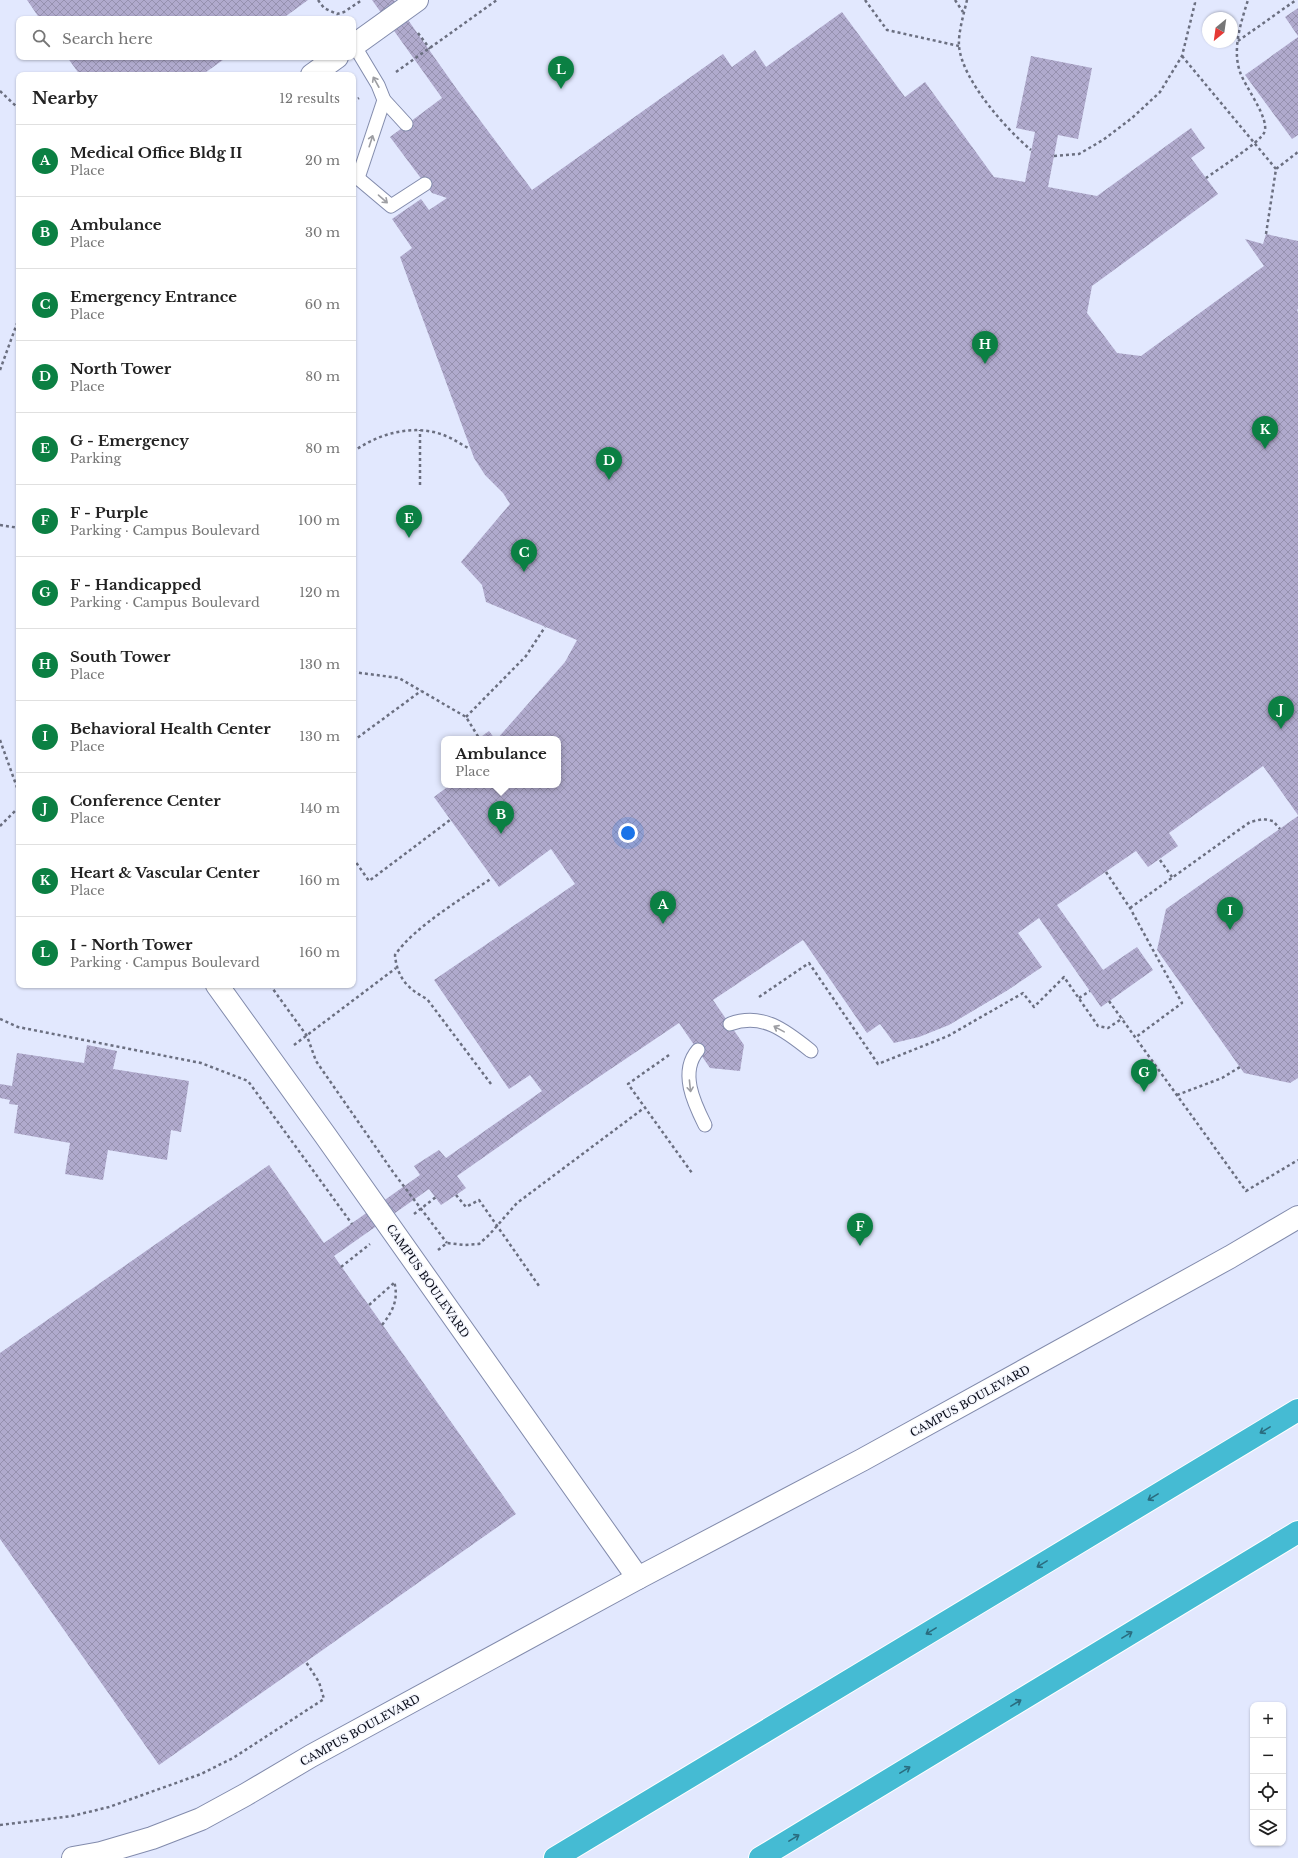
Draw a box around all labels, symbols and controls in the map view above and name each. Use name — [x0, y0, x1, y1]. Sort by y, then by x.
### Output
north arrow — [1202, 12, 1238, 48]
search box — [16, 16, 356, 60]
icon: search — [30, 27, 52, 49]
text: Search here — [62, 29, 153, 48]
pin: L — [548, 56, 574, 89]
one-way arrow — [371, 76, 379, 88]
text: Nearby — [32, 88, 98, 109]
text: 12 results — [279, 90, 340, 107]
one-way arrow — [367, 136, 375, 148]
text: Medical Office Bldg II — [70, 143, 242, 162]
text: A — [40, 152, 50, 169]
text: 20 m — [305, 152, 340, 169]
text: Place — [70, 162, 105, 179]
one-way arrow — [377, 195, 388, 204]
text: Ambulance — [70, 215, 162, 234]
text: B — [40, 224, 50, 241]
text: 30 m — [305, 224, 340, 241]
text: Place — [70, 234, 105, 251]
text: Emergency Entrance — [70, 287, 237, 306]
text: C — [40, 296, 50, 313]
text: 60 m — [305, 296, 340, 313]
text: Place — [70, 306, 105, 323]
pin: H — [972, 331, 998, 364]
text: North Tower — [70, 359, 171, 378]
text: D — [39, 368, 51, 385]
text: 80 m — [305, 368, 340, 385]
text: Place — [70, 378, 105, 395]
pin: K — [1252, 416, 1278, 449]
text: G - Emergency — [70, 431, 189, 450]
text: E — [40, 440, 50, 457]
text: 80 m — [305, 440, 340, 457]
pin: D — [596, 447, 622, 480]
text: Parking — [70, 450, 121, 467]
text: F - Purple — [70, 503, 148, 522]
pin: E — [396, 505, 422, 538]
text: F — [41, 512, 49, 529]
text: 100 m — [298, 512, 340, 529]
text: Parking · Campus Boulevard — [70, 522, 260, 539]
pin: C — [511, 539, 537, 572]
text: F - Handicapped — [70, 575, 201, 594]
text: G — [39, 584, 51, 601]
text: 120 m — [299, 584, 340, 601]
text: Parking · Campus Boulevard — [70, 594, 260, 611]
text: South Tower — [70, 647, 171, 666]
text: H — [39, 656, 51, 673]
text: 130 m — [299, 656, 340, 673]
text: Place — [70, 666, 105, 683]
pin: J — [1268, 696, 1294, 729]
text: Behavioral Health Center — [70, 719, 271, 738]
text: I — [42, 728, 48, 745]
text: 130 m — [299, 728, 340, 745]
popup — [441, 736, 561, 788]
text: Place — [70, 738, 105, 755]
text: Ambulance — [455, 744, 547, 763]
text: Place — [455, 763, 490, 780]
text: Conference Center — [70, 791, 221, 810]
text: J — [42, 800, 48, 817]
text: 140 m — [300, 800, 340, 817]
pin: B — [488, 801, 514, 834]
text: Place — [70, 810, 105, 827]
your location — [618, 823, 638, 843]
text: Heart & Vascular Center — [70, 863, 260, 882]
text: K — [40, 872, 50, 889]
text: 160 m — [299, 872, 340, 889]
text: Place — [70, 882, 105, 899]
pin: A — [650, 891, 676, 924]
pin: I — [1217, 897, 1243, 930]
text: I - North Tower — [70, 935, 192, 954]
text: L — [40, 944, 50, 961]
text: 160 m — [299, 944, 340, 961]
text: Parking · Campus Boulevard — [70, 954, 260, 971]
one-way arrow — [773, 1024, 785, 1032]
pin: G — [1131, 1059, 1157, 1092]
one-way arrow — [687, 1080, 694, 1093]
pin: F — [847, 1213, 873, 1246]
street label: CAMPUS BOULEVARD — [383, 1222, 473, 1341]
street label: CAMPUS BOULEVARD — [907, 1362, 1033, 1440]
one-way arrow — [1260, 1426, 1271, 1434]
one-way arrow — [1147, 1494, 1159, 1502]
one-way arrow — [1036, 1561, 1048, 1569]
one-way arrow — [925, 1628, 937, 1636]
one-way arrow — [1121, 1631, 1133, 1639]
street label: CAMPUS BOULEVARD — [297, 1691, 423, 1769]
one-way arrow — [1010, 1698, 1022, 1706]
map controls — [1250, 1702, 1286, 1846]
button: + — [1250, 1702, 1286, 1738]
button: − — [1250, 1738, 1286, 1774]
one-way arrow — [899, 1766, 911, 1774]
button: locate — [1250, 1774, 1286, 1810]
button: layers — [1250, 1810, 1286, 1846]
one-way arrow — [788, 1833, 800, 1841]

